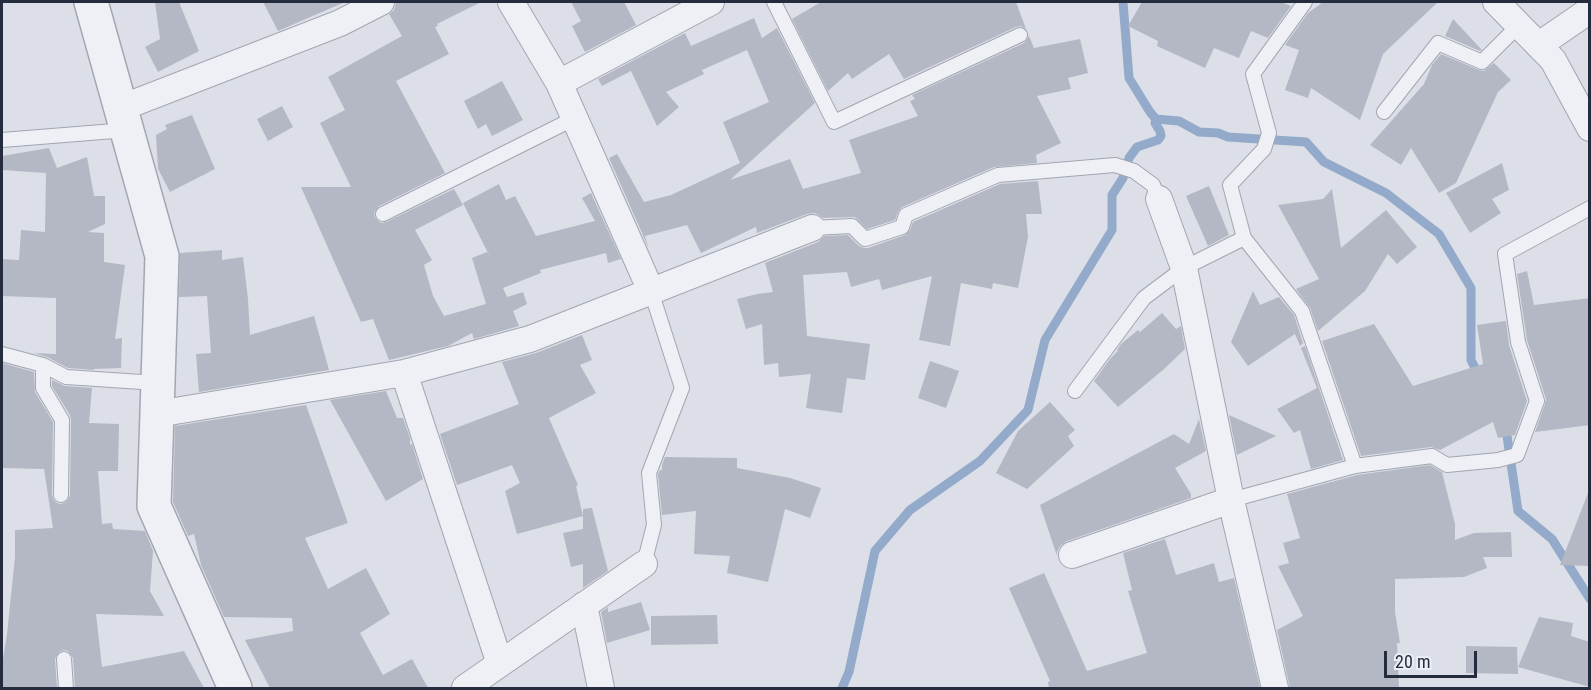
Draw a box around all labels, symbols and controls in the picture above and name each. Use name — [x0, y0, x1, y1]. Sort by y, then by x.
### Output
scale bar — [1387, 639, 1480, 677]
text: 20 m — [1395, 651, 1430, 672]

